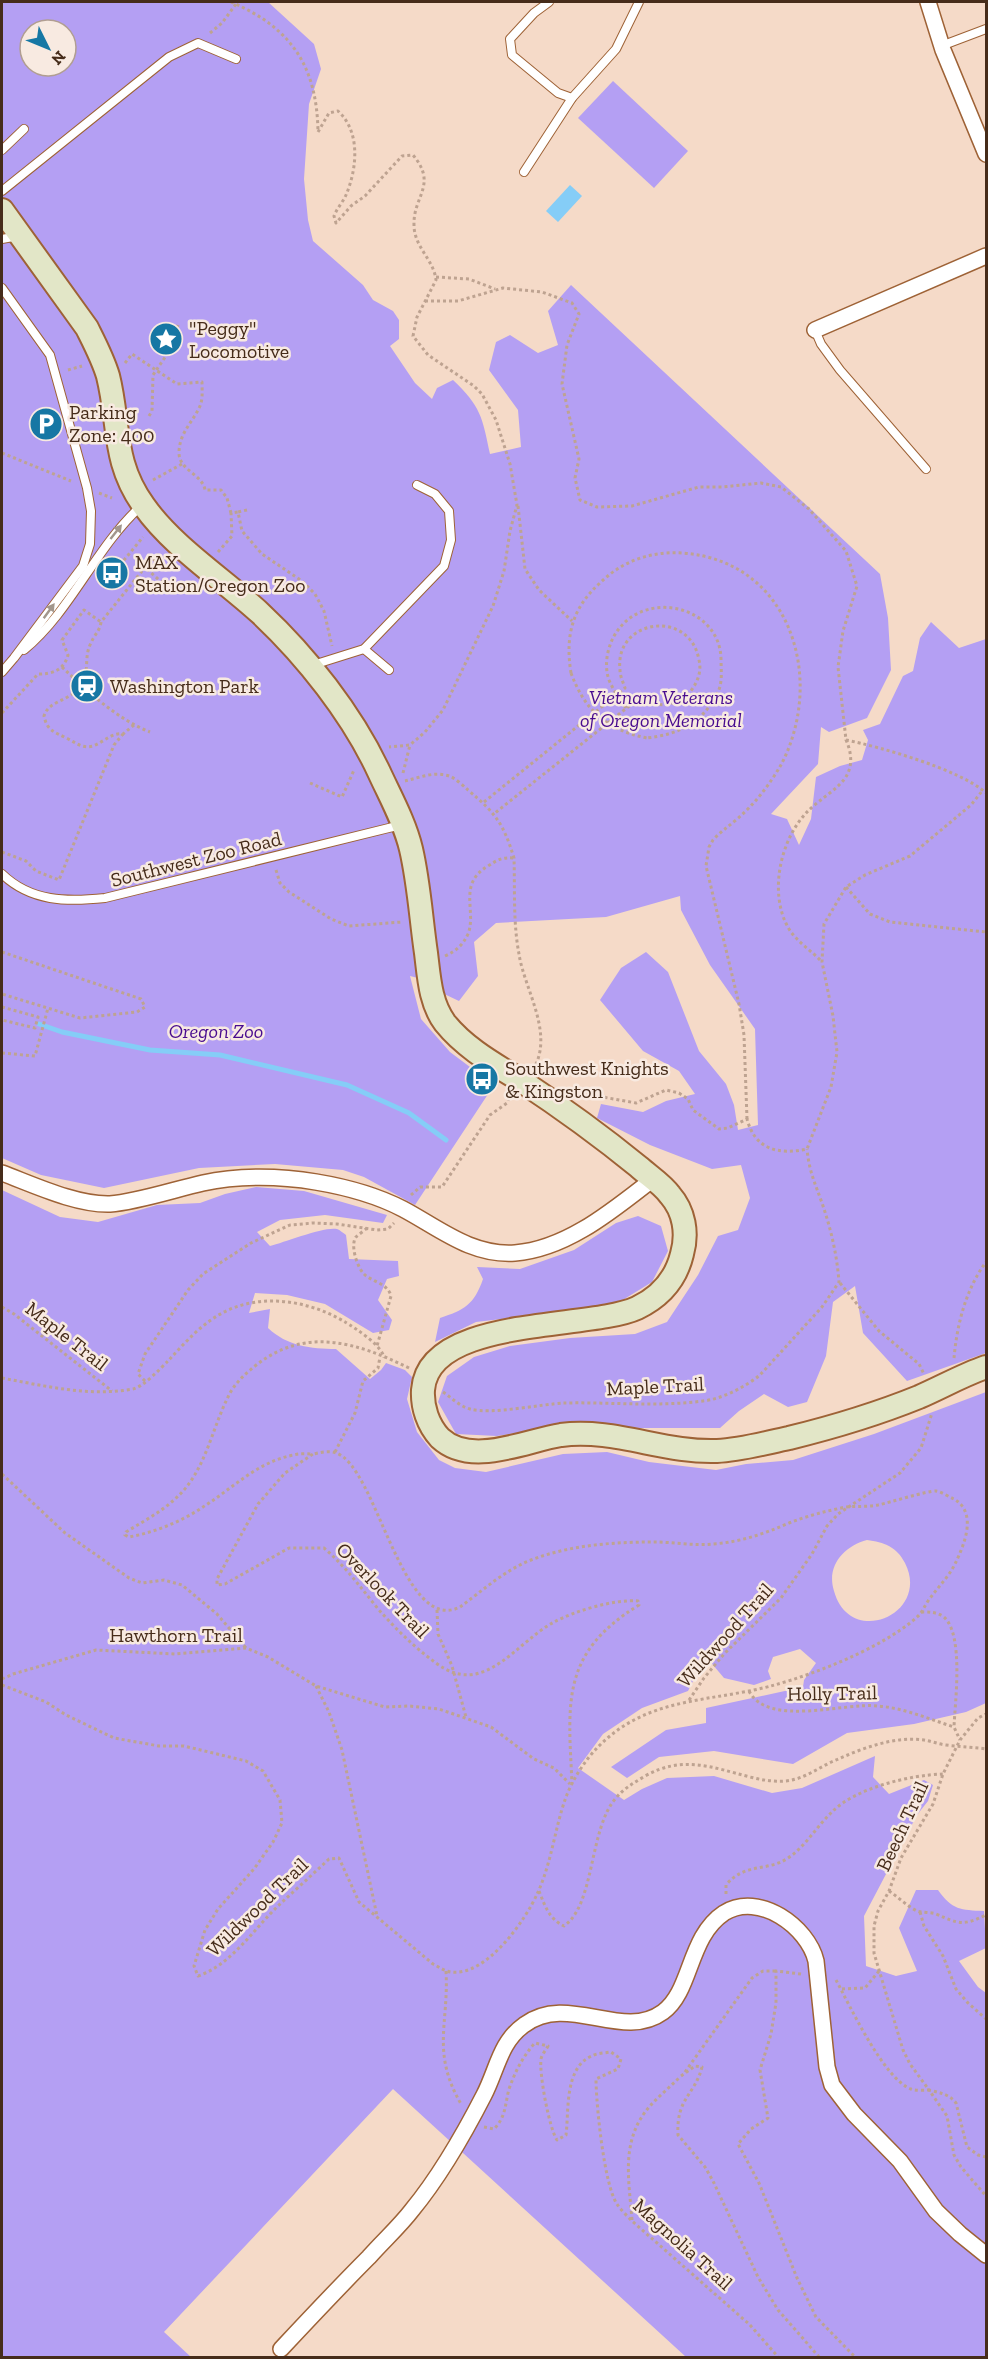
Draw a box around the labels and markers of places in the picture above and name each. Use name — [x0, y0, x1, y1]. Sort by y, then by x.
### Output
place label: "Peggy" Locomotive — [189, 316, 289, 363]
place icon: "Peggy" Locomotive — [148, 321, 184, 357]
place label: Parking Zone: 400 — [69, 400, 155, 447]
parking icon: Parking Zone: 400 — [28, 406, 64, 442]
place label: MAX Station/Oregon Zoo — [135, 550, 306, 597]
bus stop icon: MAX Station/Oregon Zoo — [94, 555, 130, 591]
station icon: Washington Park — [69, 668, 105, 704]
place label: Washington Park — [110, 674, 259, 698]
place label: Southwest Knights & Kingston — [505, 1056, 669, 1103]
bus stop icon: Southwest Knights & Kingston — [464, 1061, 500, 1097]

